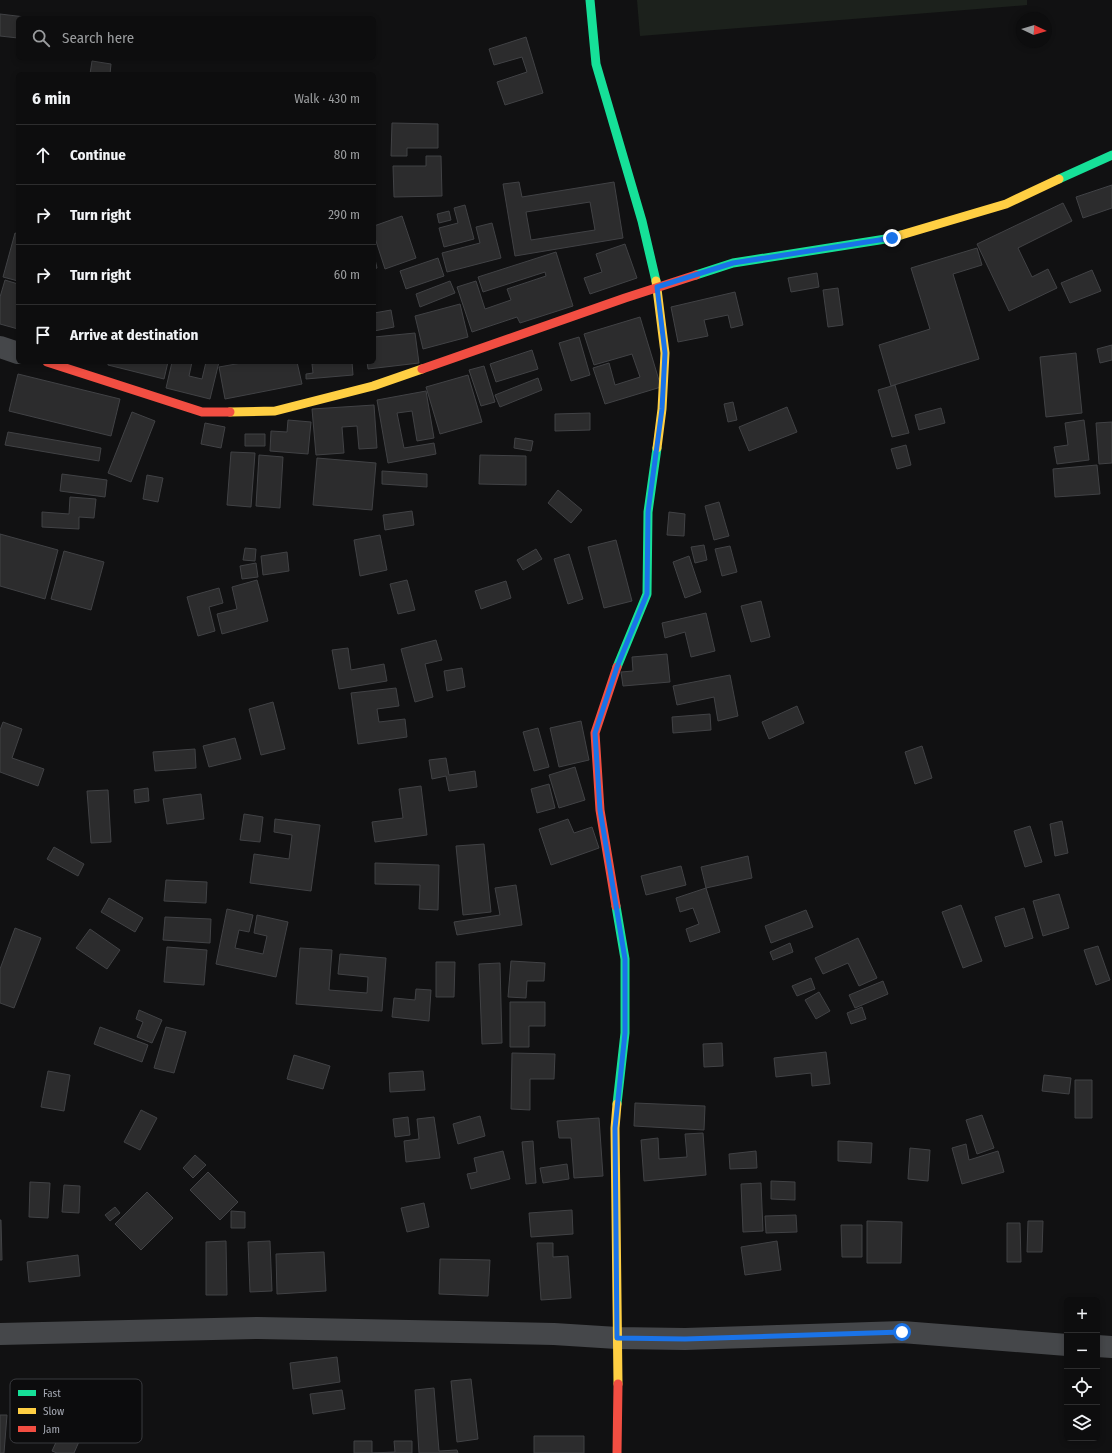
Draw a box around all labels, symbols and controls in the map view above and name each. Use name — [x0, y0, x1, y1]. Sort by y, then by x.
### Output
north arrow — [1016, 12, 1052, 48]
search box — [16, 16, 376, 60]
icon: search — [30, 27, 52, 49]
text: Search here — [62, 29, 134, 47]
text: 6 min — [32, 88, 71, 109]
text: Walk · 430 m — [294, 91, 360, 106]
icon: ahead — [32, 144, 54, 166]
text: Continue — [70, 146, 126, 164]
text: 80 m — [334, 147, 360, 162]
icon: right — [32, 204, 54, 226]
text: Turn right — [70, 206, 131, 224]
text: 290 m — [328, 207, 360, 222]
route end — [883, 229, 901, 247]
icon: right — [32, 264, 54, 286]
text: Turn right — [70, 266, 131, 284]
text: 60 m — [334, 267, 360, 282]
icon: arrive — [32, 324, 54, 346]
text: Arrive at destination — [70, 326, 198, 344]
map controls — [1064, 1297, 1100, 1441]
button: + — [1064, 1297, 1100, 1333]
route start — [893, 1323, 911, 1341]
button: − — [1064, 1333, 1100, 1369]
button: locate — [1064, 1369, 1100, 1405]
legend — [10, 1379, 142, 1443]
text: Fast — [43, 1387, 61, 1400]
text: Slow — [43, 1405, 64, 1418]
button: layers — [1064, 1405, 1100, 1441]
text: Jam — [43, 1423, 60, 1436]

